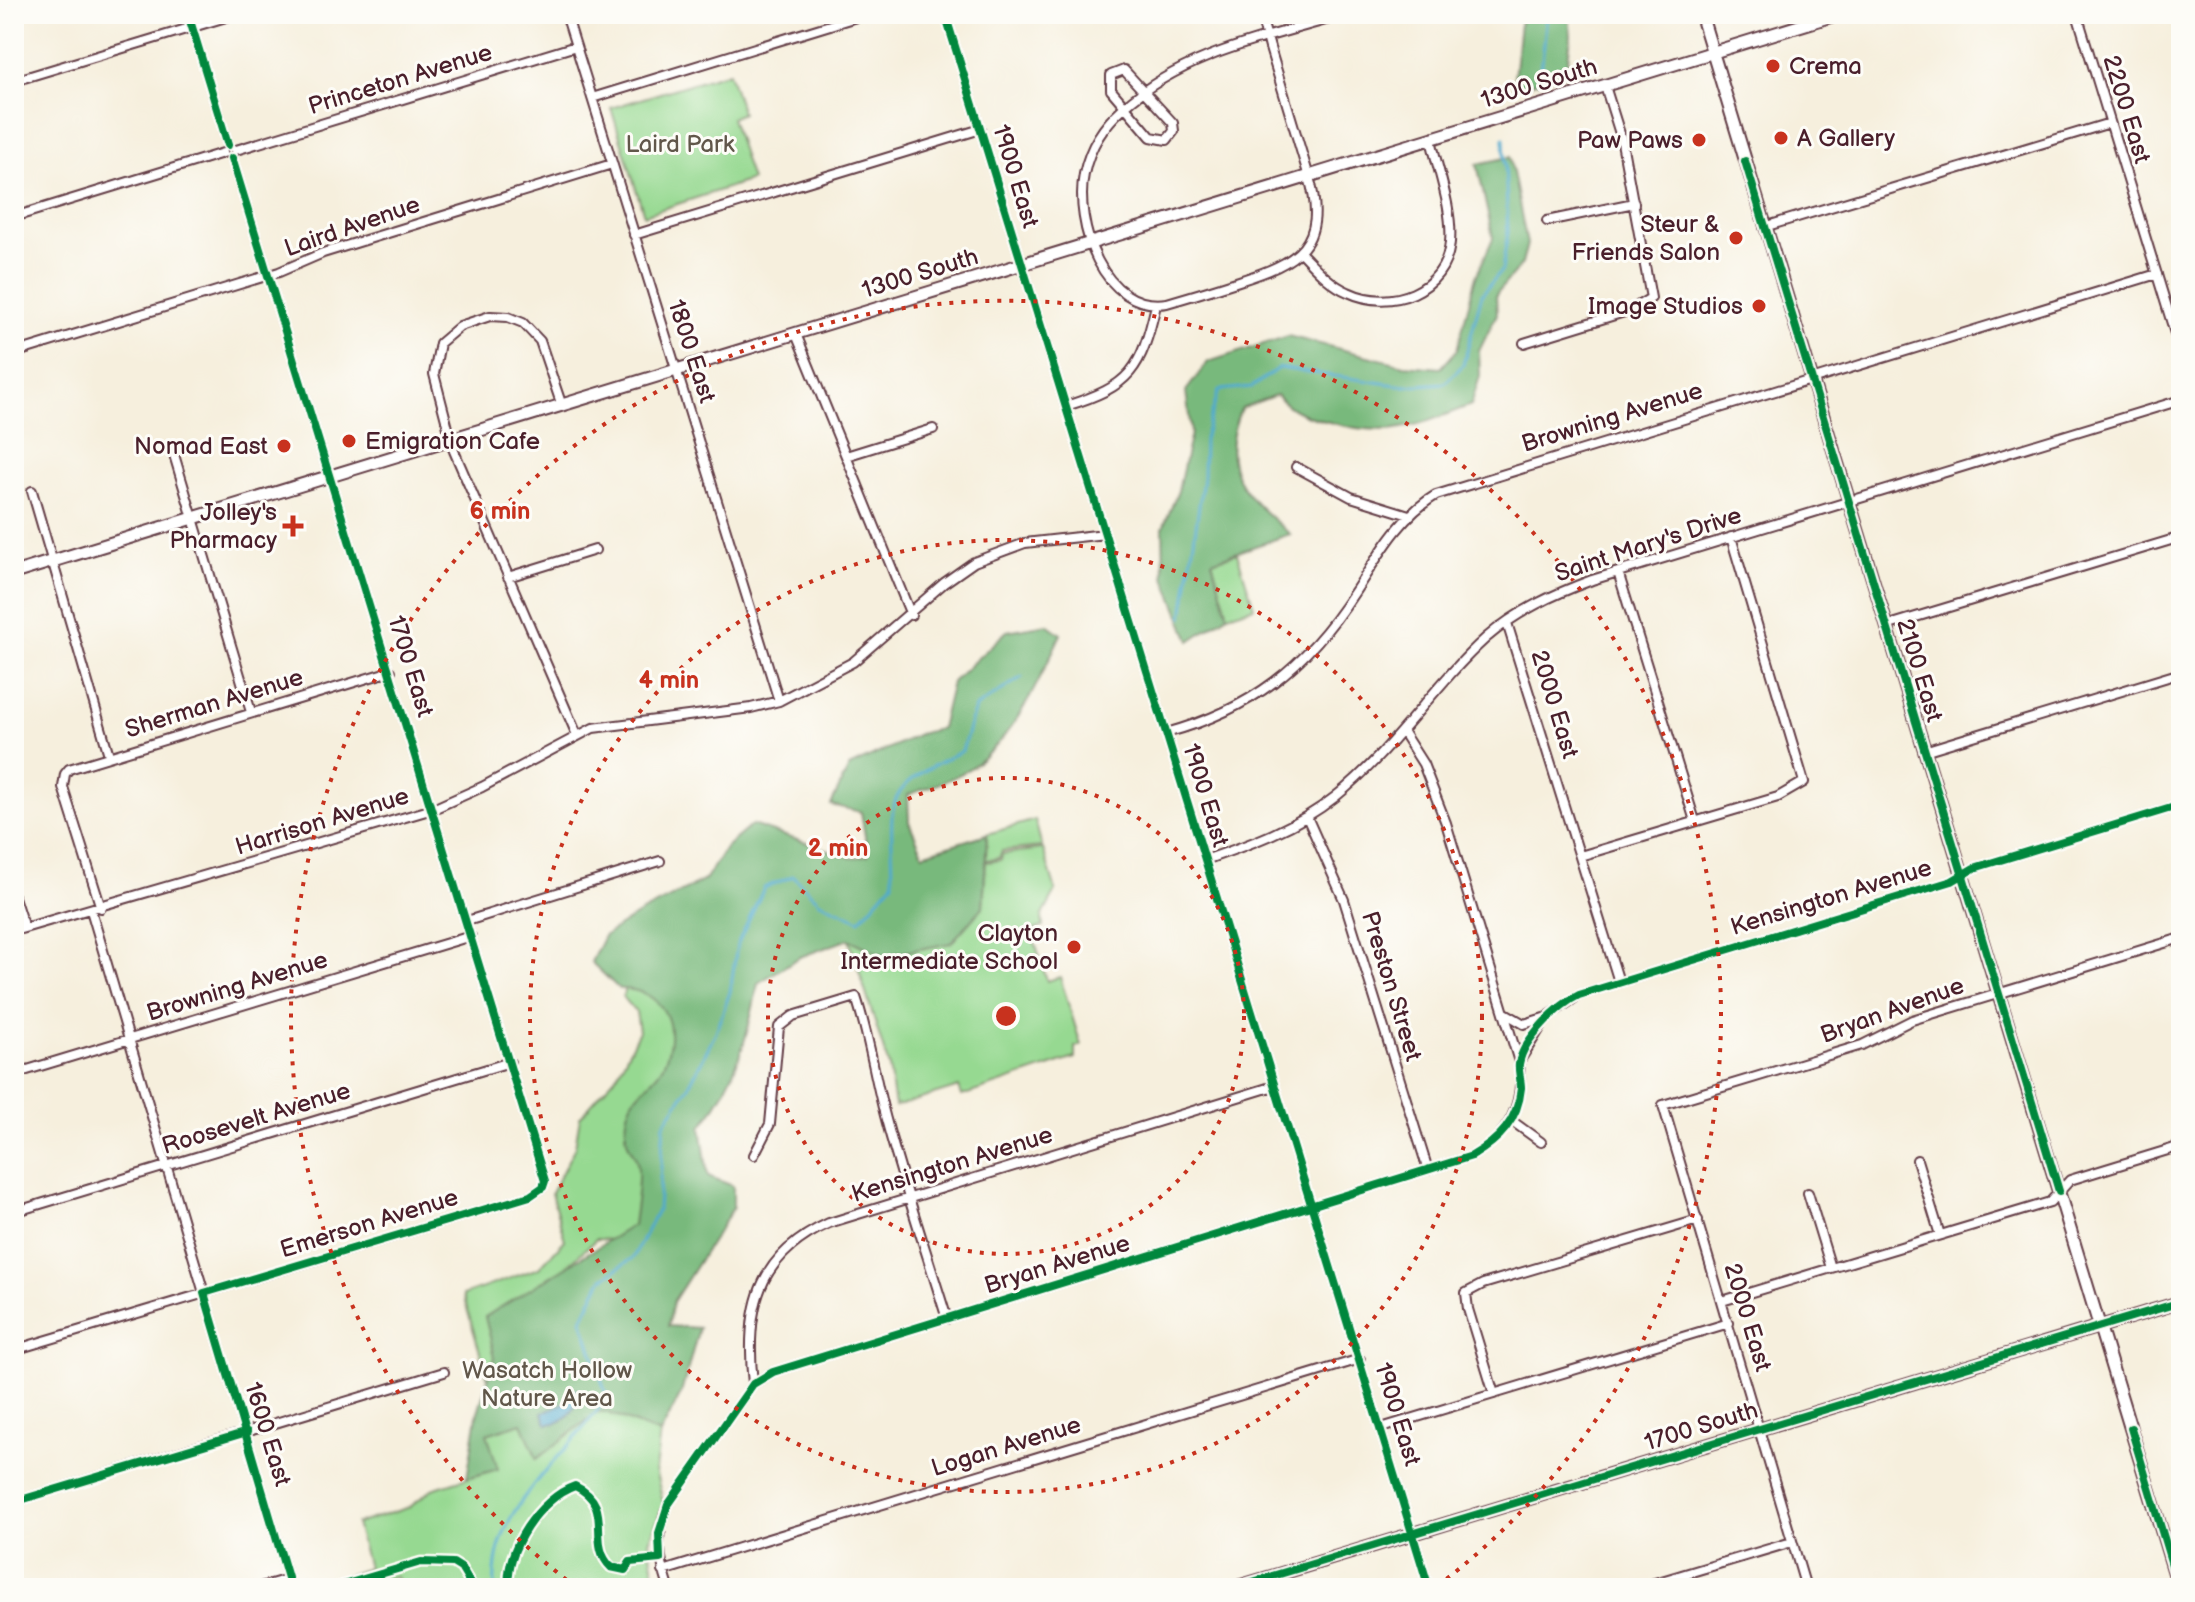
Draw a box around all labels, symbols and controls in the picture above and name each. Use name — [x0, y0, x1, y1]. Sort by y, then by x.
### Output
street label: Princeton Avenue — [305, 38, 496, 121]
street label: 1300 South — [1477, 52, 1601, 115]
place label: Crema — [1789, 52, 1862, 81]
street label: 2200 East — [2096, 52, 2157, 167]
marker: Crema — [1764, 57, 1782, 75]
street label: 1900 East — [986, 121, 1045, 232]
place label: A Gallery — [1797, 124, 1895, 153]
place label: Paw Paws — [1577, 126, 1683, 155]
marker: A Gallery — [1772, 129, 1790, 147]
park label: Laird Park — [626, 130, 735, 159]
marker: Paw Paws — [1690, 131, 1708, 149]
street label: Laird Avenue — [281, 190, 424, 263]
place label: Steur & Friends Salon — [1572, 210, 1720, 267]
marker: Steur & Friends Salon — [1727, 229, 1745, 247]
street label: 1300 South — [858, 242, 982, 305]
place label: Image Studios — [1588, 292, 1743, 321]
street label: 1800 East — [661, 296, 722, 407]
marker: Image Studios — [1750, 297, 1768, 315]
street label: Browning Avenue — [1518, 376, 1706, 459]
place label: Emigration Cafe — [365, 427, 540, 456]
place label: Nomad East — [134, 432, 269, 461]
marker: Emigration Cafe — [340, 432, 358, 450]
marker: Nomad East — [275, 437, 293, 455]
text: 6 min — [470, 497, 530, 526]
place label: Jolley's Pharmacy — [170, 498, 277, 555]
street label: Saint Mary's Drive — [1551, 501, 1745, 588]
marker: Jolley's Pharmacy — [284, 517, 302, 535]
street label: 1700 East — [381, 612, 440, 721]
street label: 2100 East — [1890, 615, 1949, 726]
street label: 2000 East — [1524, 647, 1585, 762]
street label: Sherman Avenue — [122, 663, 307, 744]
text: 4 min — [639, 666, 699, 695]
street label: 1900 East — [1176, 740, 1235, 851]
street label: Harrison Avenue — [232, 781, 413, 862]
text: 2 min — [808, 834, 868, 863]
street label: Kensington Avenue — [1727, 853, 1935, 942]
street label: Preston Street — [1355, 908, 1428, 1065]
place label: Clayton Intermediate School — [840, 919, 1058, 976]
marker: Clayton Intermediate School — [1065, 938, 1083, 956]
street label: Browning Avenue — [143, 945, 331, 1028]
street label: Bryan Avenue — [1816, 971, 1968, 1050]
centre of rings — [992, 1002, 1020, 1030]
street label: Roosevelt Avenue — [158, 1076, 354, 1161]
street label: Kensington Avenue — [848, 1120, 1056, 1209]
street label: Emerson Avenue — [277, 1183, 462, 1264]
street label: Bryan Avenue — [981, 1229, 1133, 1300]
street label: 2000 East — [1717, 1260, 1778, 1375]
park label: Wasatch Hollow Nature Area — [462, 1356, 632, 1413]
street label: 1900 East — [1368, 1359, 1427, 1470]
street label: 1600 East — [238, 1379, 297, 1490]
street label: 1700 South — [1641, 1395, 1761, 1457]
street label: Logan Avenue — [928, 1410, 1084, 1483]

